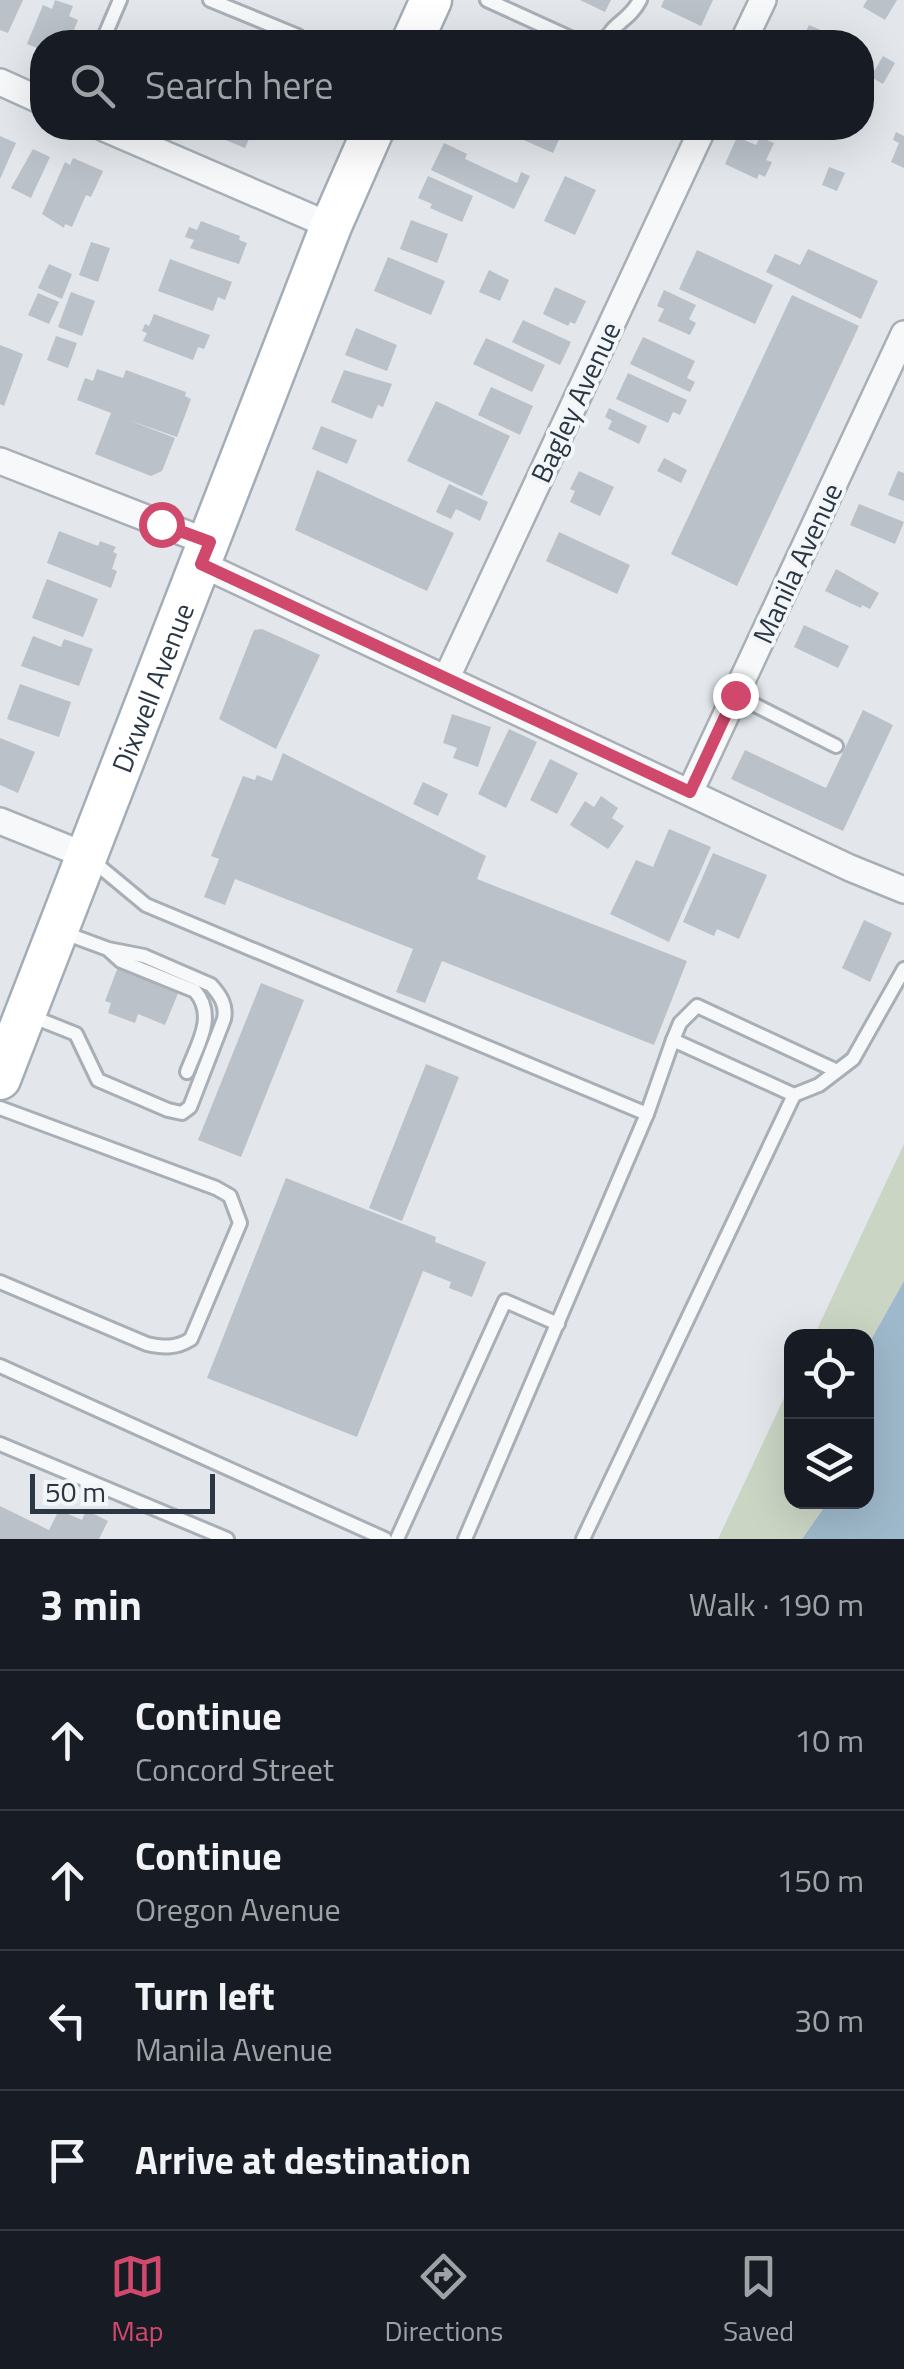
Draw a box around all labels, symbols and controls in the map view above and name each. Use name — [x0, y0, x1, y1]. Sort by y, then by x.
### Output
search box — [30, 30, 874, 140]
text: Search here — [145, 56, 333, 114]
icon: search — [65, 58, 120, 113]
street label: Bagley Avenue — [519, 314, 631, 490]
street label: Manila Avenue — [741, 476, 853, 650]
route start — [139, 502, 185, 548]
street label: Dixwell Avenue — [100, 596, 204, 779]
route end — [713, 673, 759, 719]
map controls — [784, 1329, 874, 1509]
button: locate — [784, 1329, 874, 1419]
button: layers — [784, 1419, 874, 1509]
scale bar — [30, 1469, 215, 1514]
text: 50 m — [45, 1470, 106, 1513]
text: 3 min — [40, 1572, 142, 1636]
text: Walk · 190 m — [689, 1580, 864, 1628]
text: Continue — [135, 1687, 282, 1745]
icon: ahead — [40, 1713, 95, 1768]
text: 10 m — [794, 1716, 864, 1764]
text: Concord Street — [135, 1745, 334, 1793]
text: Continue — [135, 1827, 282, 1885]
icon: ahead — [40, 1853, 95, 1908]
text: 150 m — [776, 1856, 864, 1904]
text: Oregon Avenue — [135, 1885, 341, 1933]
text: Turn left — [135, 1967, 275, 2025]
icon: left — [40, 1993, 95, 2048]
text: 30 m — [794, 1996, 864, 2044]
text: Manila Avenue — [135, 2025, 333, 2073]
text: Arrive at destination — [135, 2131, 471, 2189]
icon: arrive — [40, 2133, 95, 2188]
tab: Map — [110, 2249, 165, 2352]
tab: Directions — [385, 2249, 503, 2352]
tab: Saved — [723, 2249, 794, 2352]

